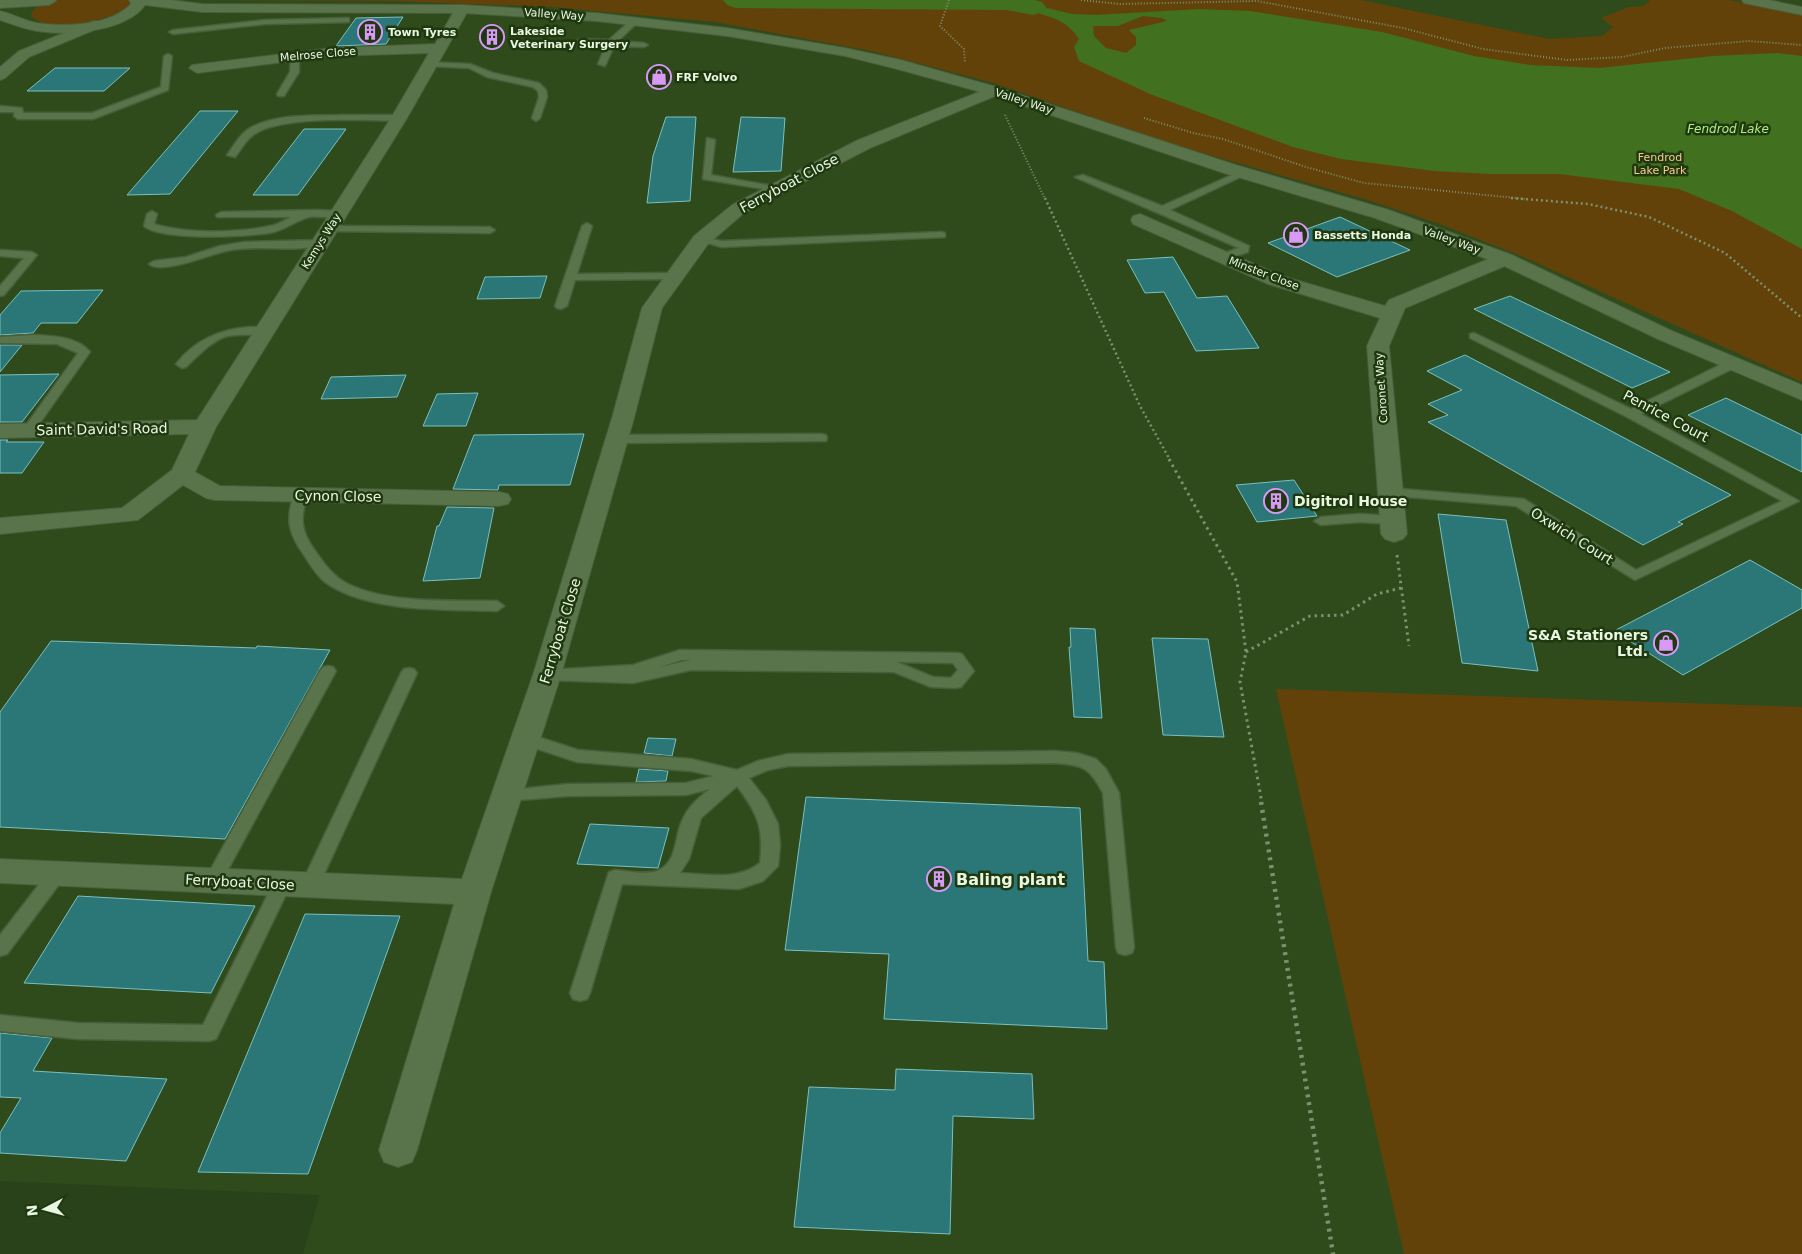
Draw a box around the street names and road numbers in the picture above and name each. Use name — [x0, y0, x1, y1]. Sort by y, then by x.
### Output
street label: Valley Way — [524, 6, 585, 23]
street label: Melrose Close — [279, 45, 357, 64]
street label: Valley Way — [993, 86, 1055, 117]
street label: Ferryboat Close — [737, 150, 841, 216]
street label: Kemys Way — [299, 211, 344, 272]
street label: Valley Way — [1422, 224, 1483, 257]
street label: Minster Close — [1227, 254, 1301, 293]
street label: Coronet Way — [1373, 352, 1390, 424]
street label: Penrice Court — [1621, 387, 1712, 445]
street label: Saint David's Road — [36, 420, 168, 438]
street label: Cynon Close — [294, 487, 382, 505]
street label: Oxwich Court — [1528, 504, 1617, 568]
street label: Ferryboat Close — [536, 576, 584, 686]
street label: Ferryboat Close — [185, 871, 295, 893]

